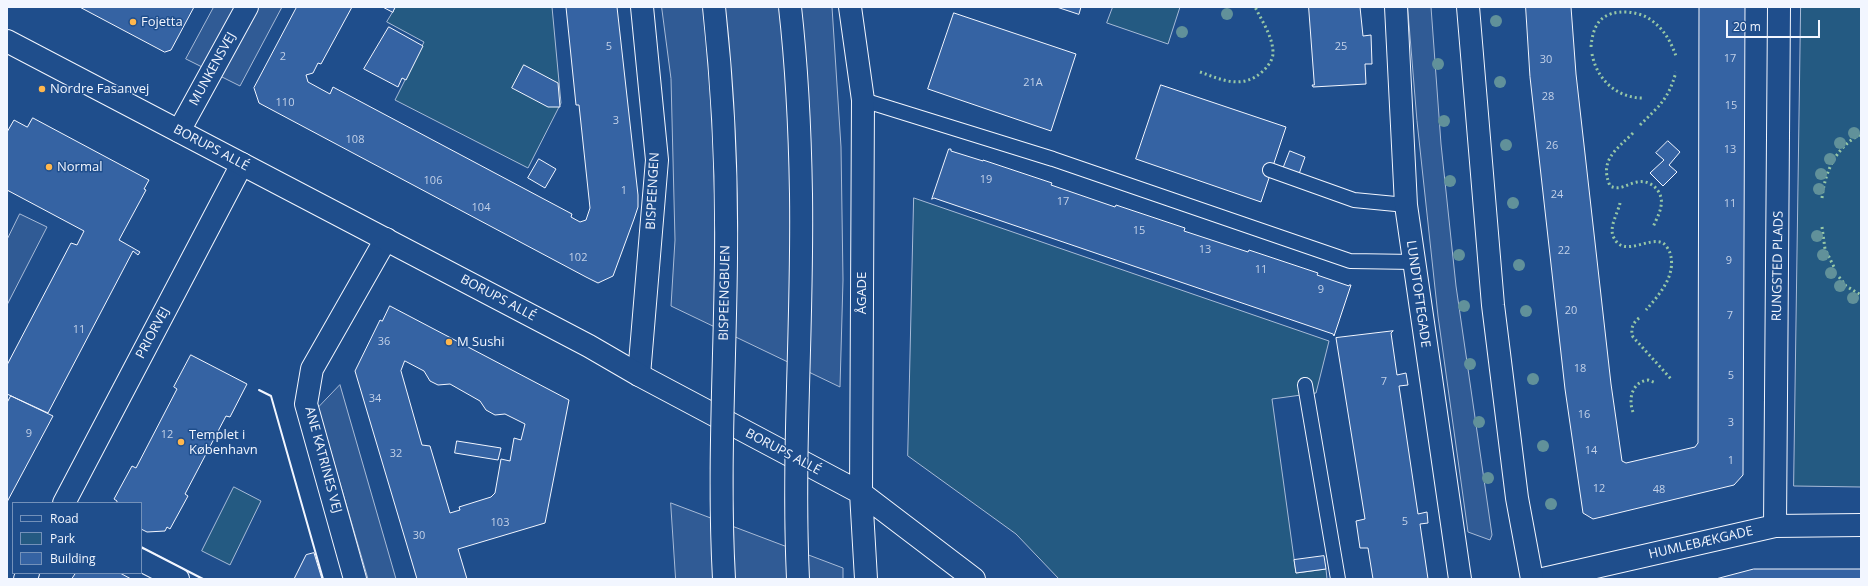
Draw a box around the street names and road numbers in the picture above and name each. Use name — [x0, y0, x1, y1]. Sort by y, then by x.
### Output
street label: MUNKENSVEJ — [186, 30, 240, 108]
street label: BORUPS ALLÉ — [171, 122, 251, 174]
street label: BISPEENGEN — [643, 152, 663, 230]
street label: RUNGSTED PLADS — [1769, 211, 1787, 321]
street label: LUNDTOFTEGADE — [1403, 239, 1433, 349]
street label: BISPEENGBUEN — [716, 245, 734, 341]
street label: BORUPS ALLÉ — [458, 272, 538, 324]
street label: ÅGADE — [854, 272, 870, 314]
street label: PRIORVEJ — [133, 305, 173, 361]
street label: ANE KATRINES VEJ — [301, 405, 345, 515]
street label: BORUPS ALLÉ — [743, 426, 823, 478]
street label: HUMLEBÆKGADE — [1647, 523, 1755, 563]

